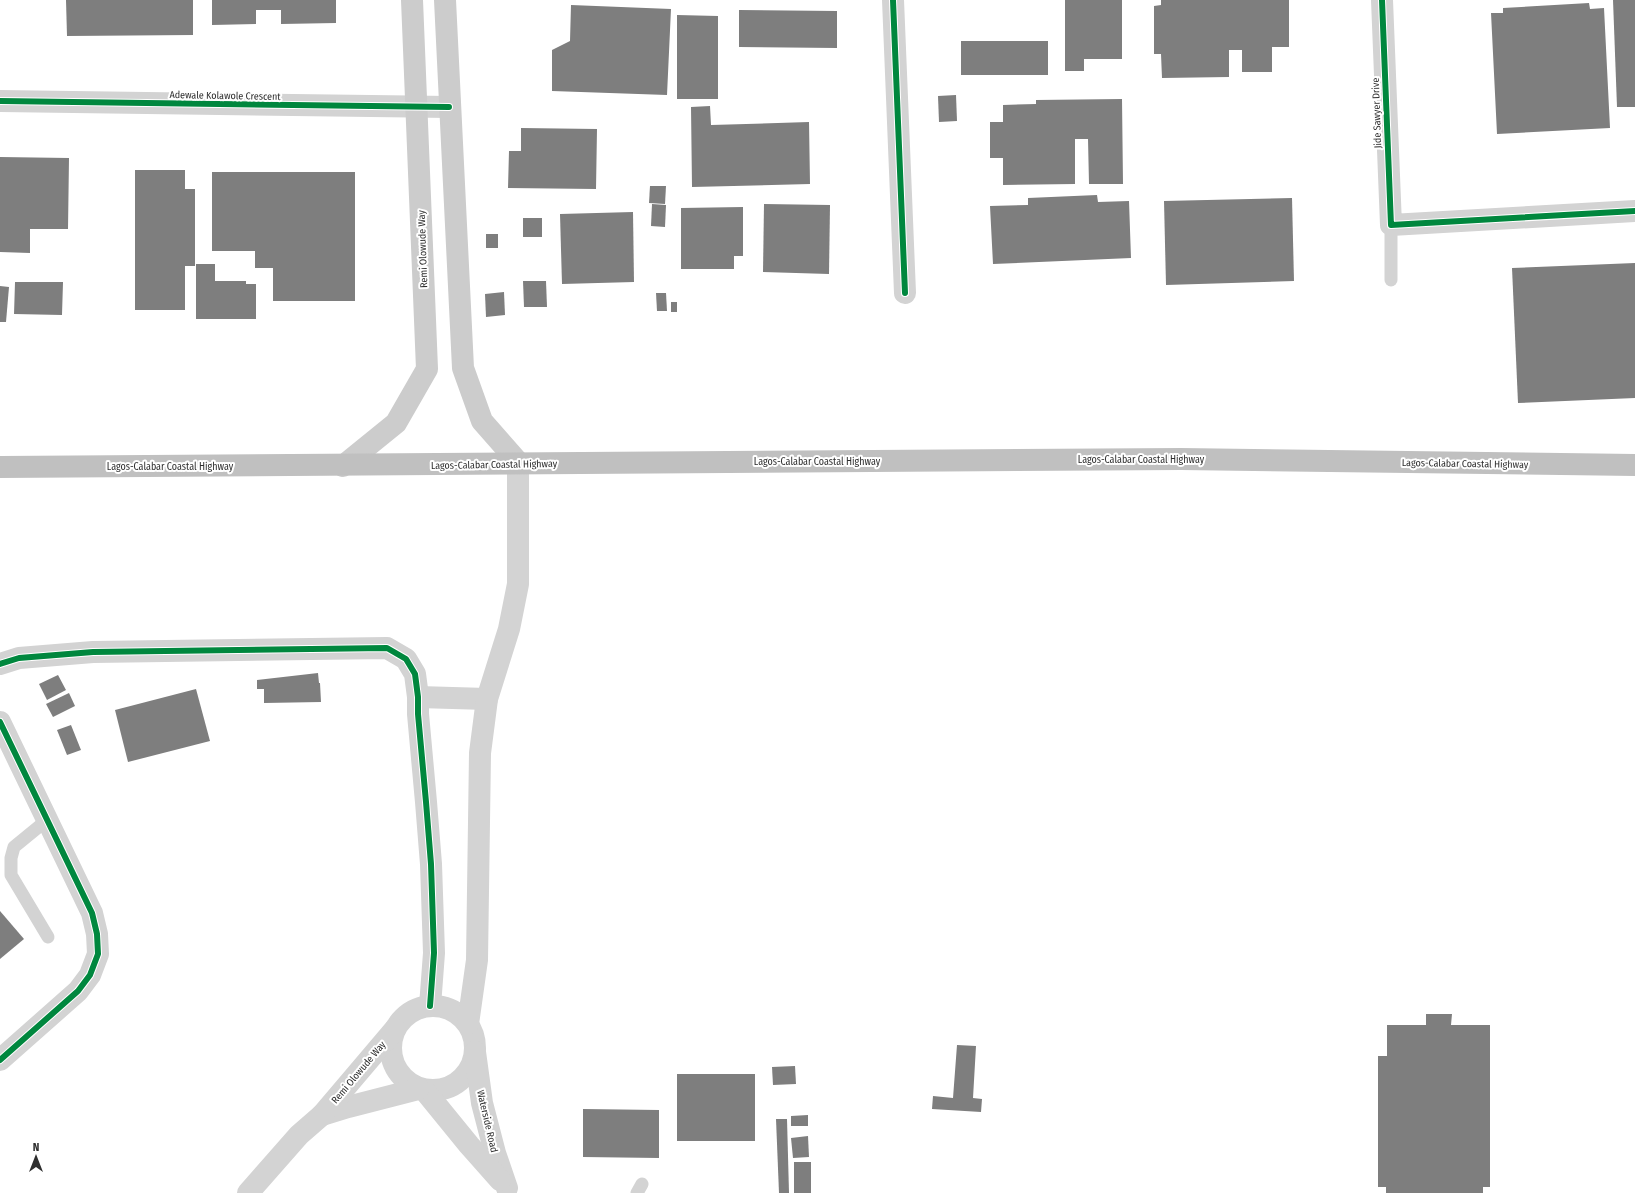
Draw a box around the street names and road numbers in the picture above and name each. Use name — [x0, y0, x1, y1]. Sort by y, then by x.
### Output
street label: Jide Sawyer Drive — [1370, 77, 1384, 148]
street label: Adewale Kolawole Crescent — [169, 89, 281, 103]
street label: Remi Olowude Way — [416, 209, 430, 288]
street label: Lagos-Calabar Coastal Highway — [1078, 454, 1205, 466]
street label: Lagos-Calabar Coastal Highway — [754, 456, 881, 468]
street label: Lagos-Calabar Coastal Highway — [1402, 457, 1529, 471]
street label: Lagos-Calabar Coastal Highway — [431, 458, 558, 472]
street label: Lagos-Calabar Coastal Highway — [107, 461, 234, 473]
street label: Remi Olowude Way — [329, 1039, 389, 1106]
street label: Waterside Road — [474, 1089, 500, 1154]

